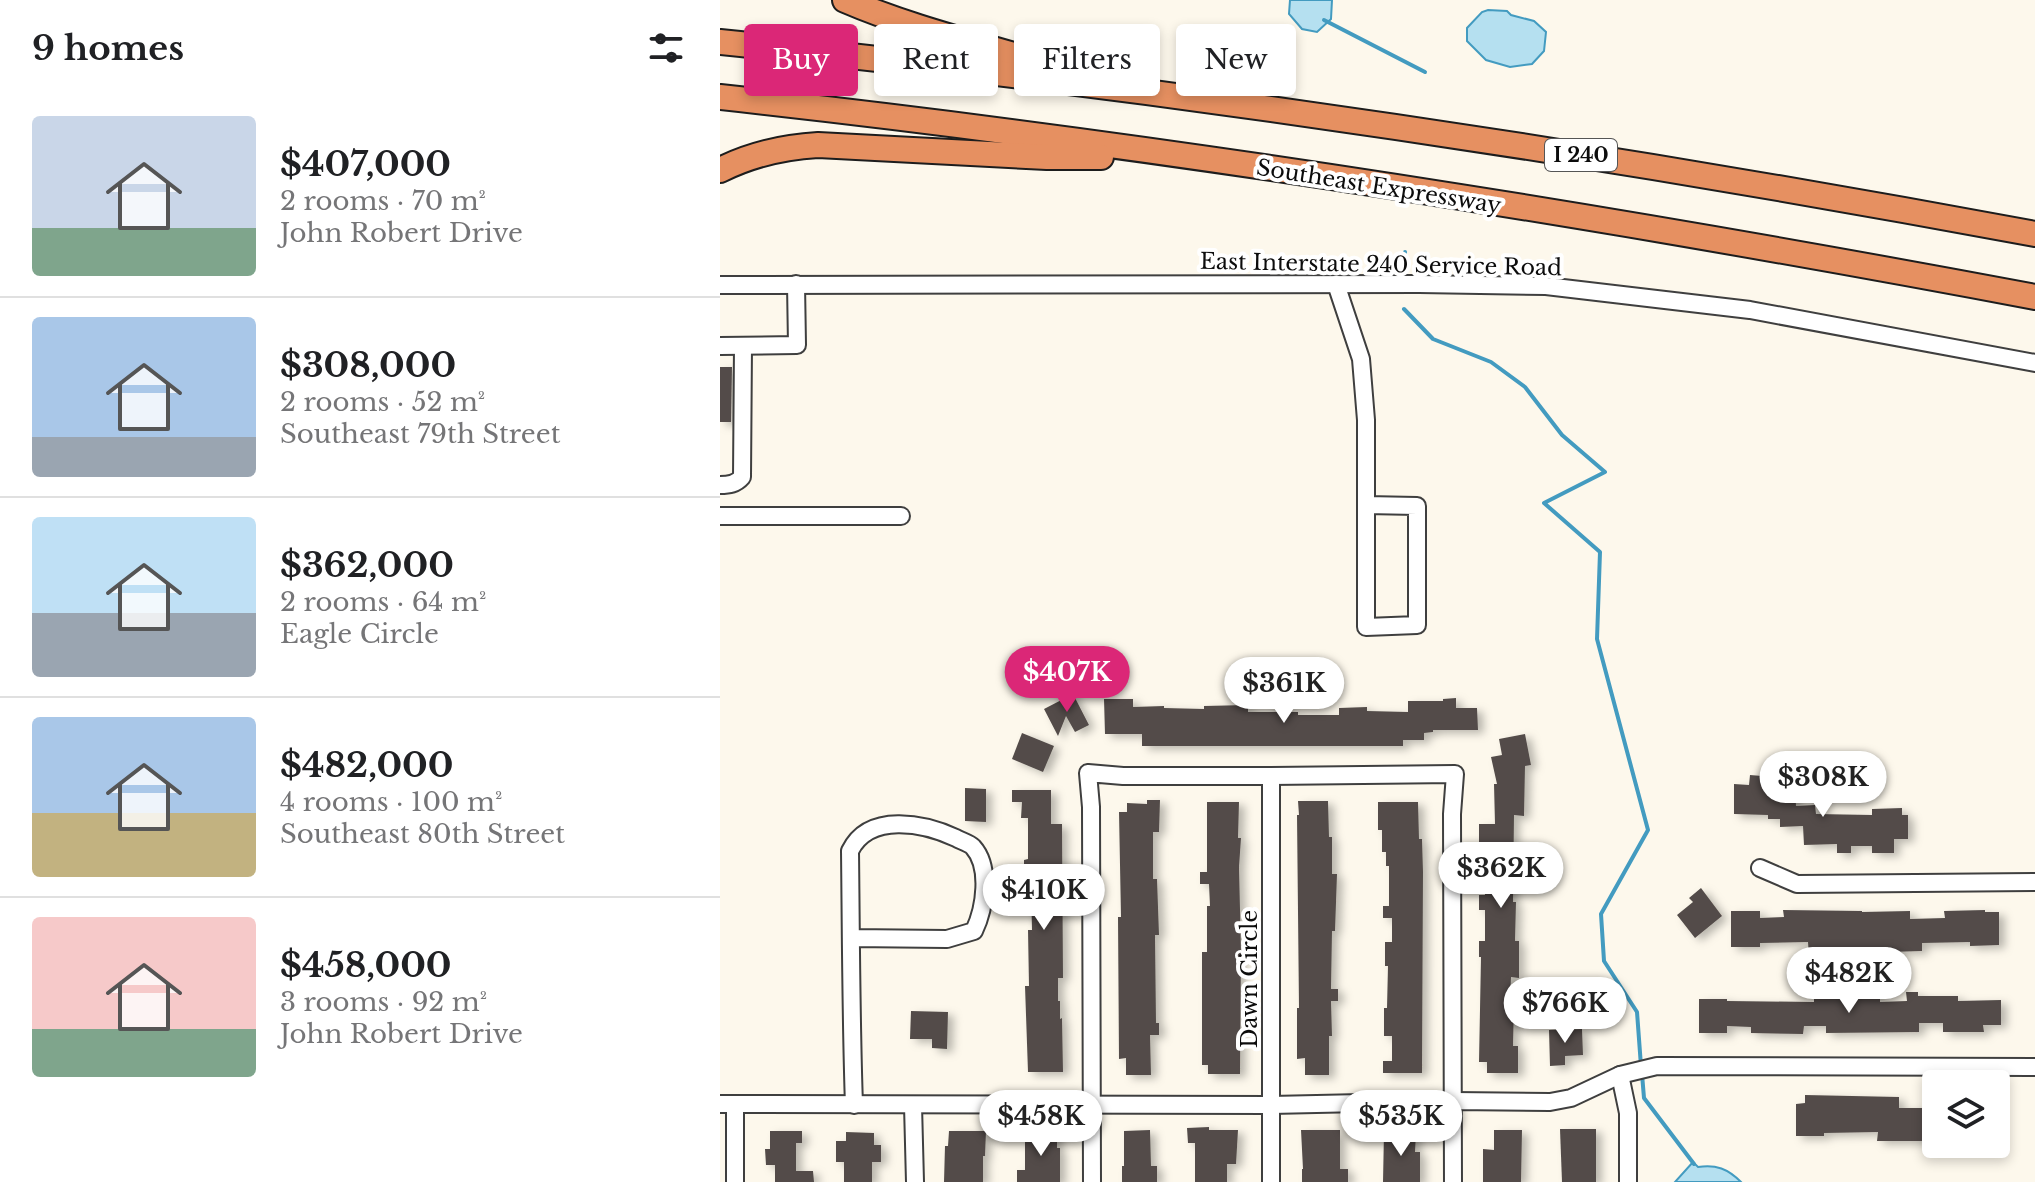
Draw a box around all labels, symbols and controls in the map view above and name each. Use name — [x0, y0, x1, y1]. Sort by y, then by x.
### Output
chip: Buy — [744, 24, 858, 96]
chip: Rent — [874, 24, 998, 96]
chip: Filters — [1014, 24, 1160, 96]
chip: New — [1176, 24, 1296, 96]
icon: filters — [644, 26, 688, 70]
text: 9 homes — [32, 27, 184, 69]
road number: I 240 — [1545, 139, 1617, 171]
text: $407,000 — [280, 143, 451, 185]
icon: home — [96, 148, 192, 244]
street label: Southeast Expressway — [1255, 154, 1503, 219]
text: 2 rooms · 70 m² — [280, 185, 486, 217]
text: John Robert Drive — [280, 217, 523, 249]
street label: East Interstate 240 Service Road — [1200, 248, 1562, 281]
text: $308,000 — [280, 344, 456, 386]
icon: home — [96, 349, 192, 445]
text: 2 rooms · 52 m² — [280, 386, 485, 418]
text: Southeast 79th Street — [280, 418, 560, 450]
text: $362,000 — [280, 544, 454, 586]
icon: home — [96, 549, 192, 645]
text: 2 rooms · 64 m² — [280, 586, 486, 618]
text: Eagle Circle — [280, 618, 439, 650]
pin: $407K — [1011, 646, 1123, 714]
text: $407K — [1023, 656, 1111, 688]
pin: $361K — [1228, 657, 1340, 725]
text: $361K — [1242, 667, 1326, 699]
text: $482,000 — [280, 744, 453, 786]
icon: home — [96, 749, 192, 845]
pin: $308K — [1767, 751, 1879, 819]
text: $308K — [1778, 761, 1868, 793]
text: 4 rooms · 100 m² — [280, 786, 502, 818]
text: Southeast 80th Street — [280, 818, 565, 850]
pin: $362K — [1445, 842, 1557, 910]
text: $362K — [1456, 852, 1546, 884]
pin: $410K — [988, 864, 1100, 932]
text: $410K — [1001, 874, 1087, 906]
street label: Dawn Circle — [1236, 910, 1263, 1048]
text: $458,000 — [280, 944, 452, 986]
pin: $482K — [1793, 947, 1905, 1015]
icon: home — [96, 949, 192, 1045]
text: $482K — [1805, 957, 1893, 989]
pin: $766K — [1509, 977, 1621, 1045]
text: 3 rooms · 92 m² — [280, 986, 487, 1018]
text: $766K — [1522, 987, 1608, 1019]
text: John Robert Drive — [280, 1018, 523, 1050]
map controls — [1922, 1070, 2010, 1158]
button: layers — [1922, 1070, 2010, 1158]
pin: $458K — [985, 1090, 1097, 1158]
pin: $535K — [1345, 1090, 1457, 1158]
text: $458K — [997, 1100, 1085, 1132]
text: $535K — [1358, 1100, 1444, 1132]

